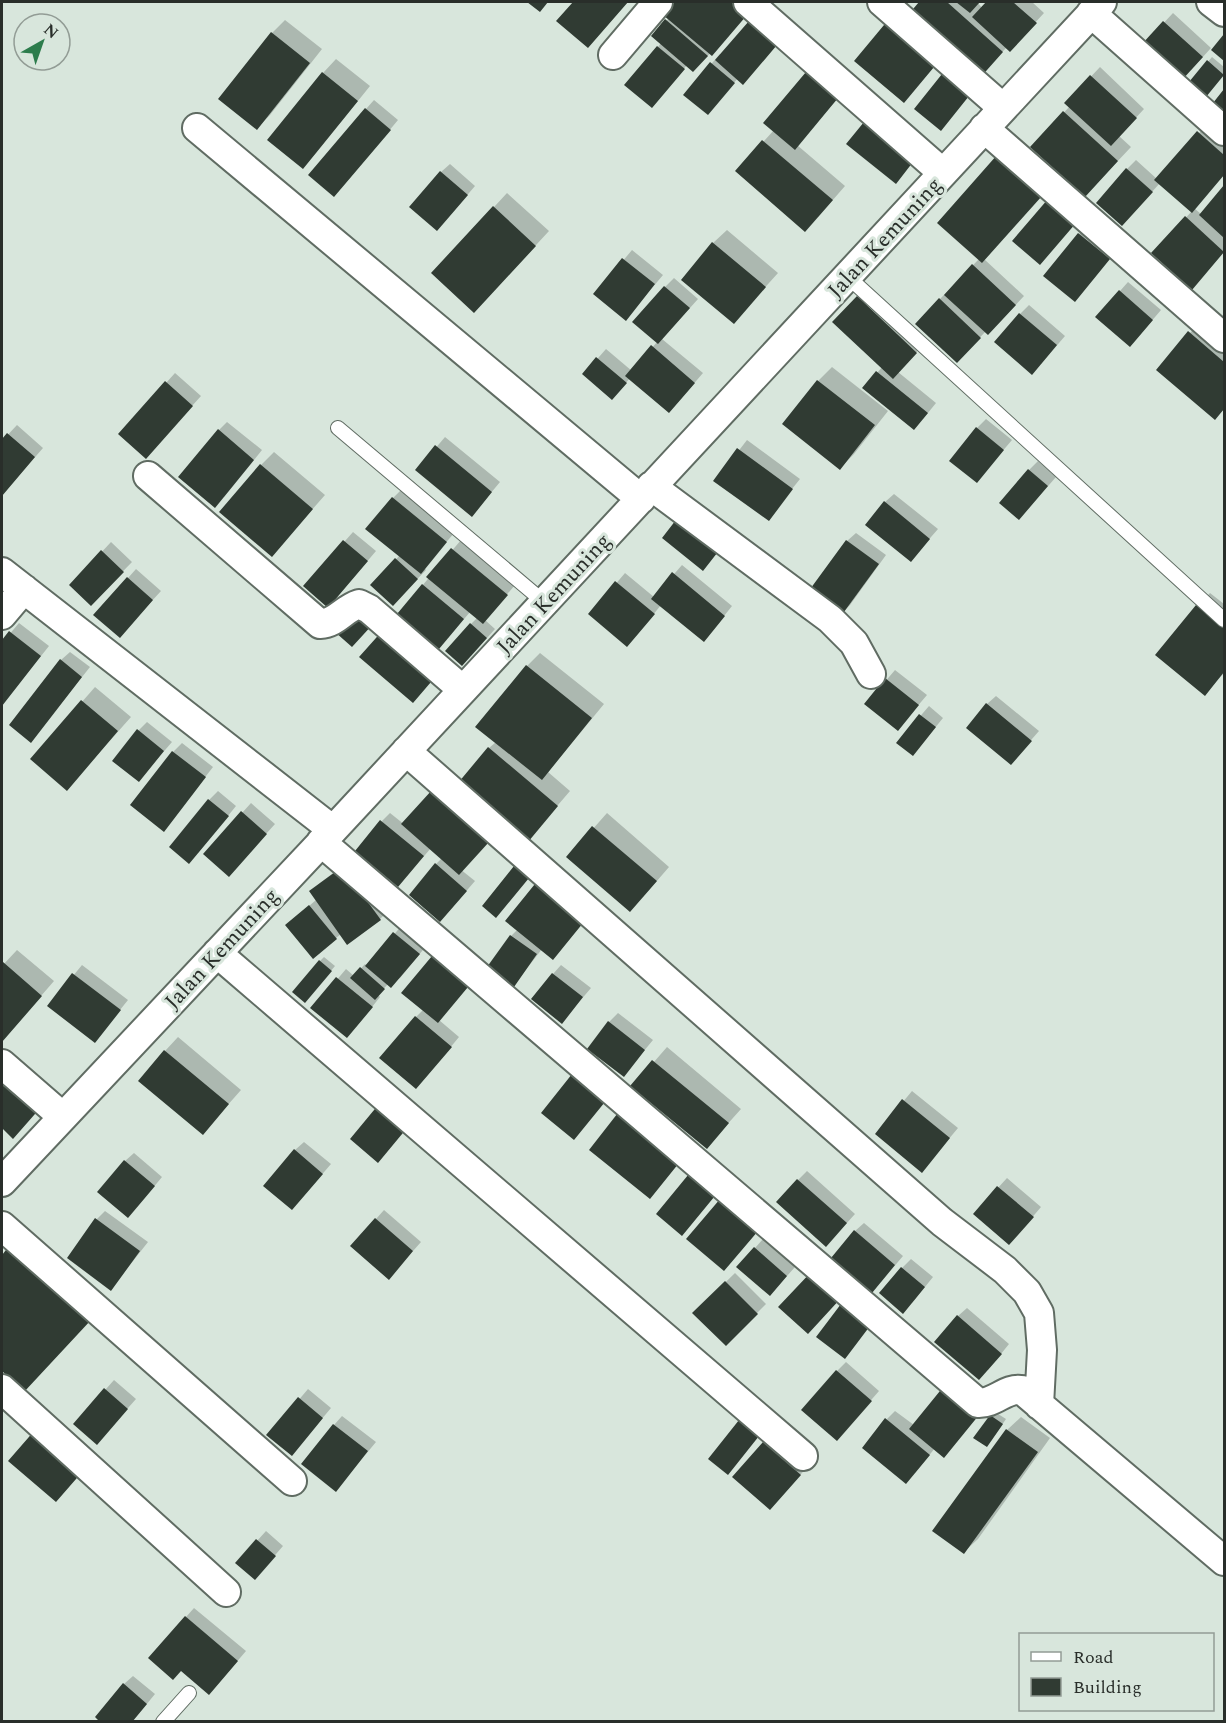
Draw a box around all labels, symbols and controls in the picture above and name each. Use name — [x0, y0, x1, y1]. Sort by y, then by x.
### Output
north arrow — [12, 12, 72, 72]
text: N — [38, 18, 64, 45]
street label: Jalan Kemuning — [820, 170, 950, 306]
street label: Jalan Kemuning — [489, 526, 619, 662]
street label: Jalan Kemuning — [157, 881, 287, 1017]
legend — [1019, 1633, 1214, 1711]
text: Road — [1073, 1644, 1114, 1671]
text: Building — [1073, 1674, 1142, 1701]

